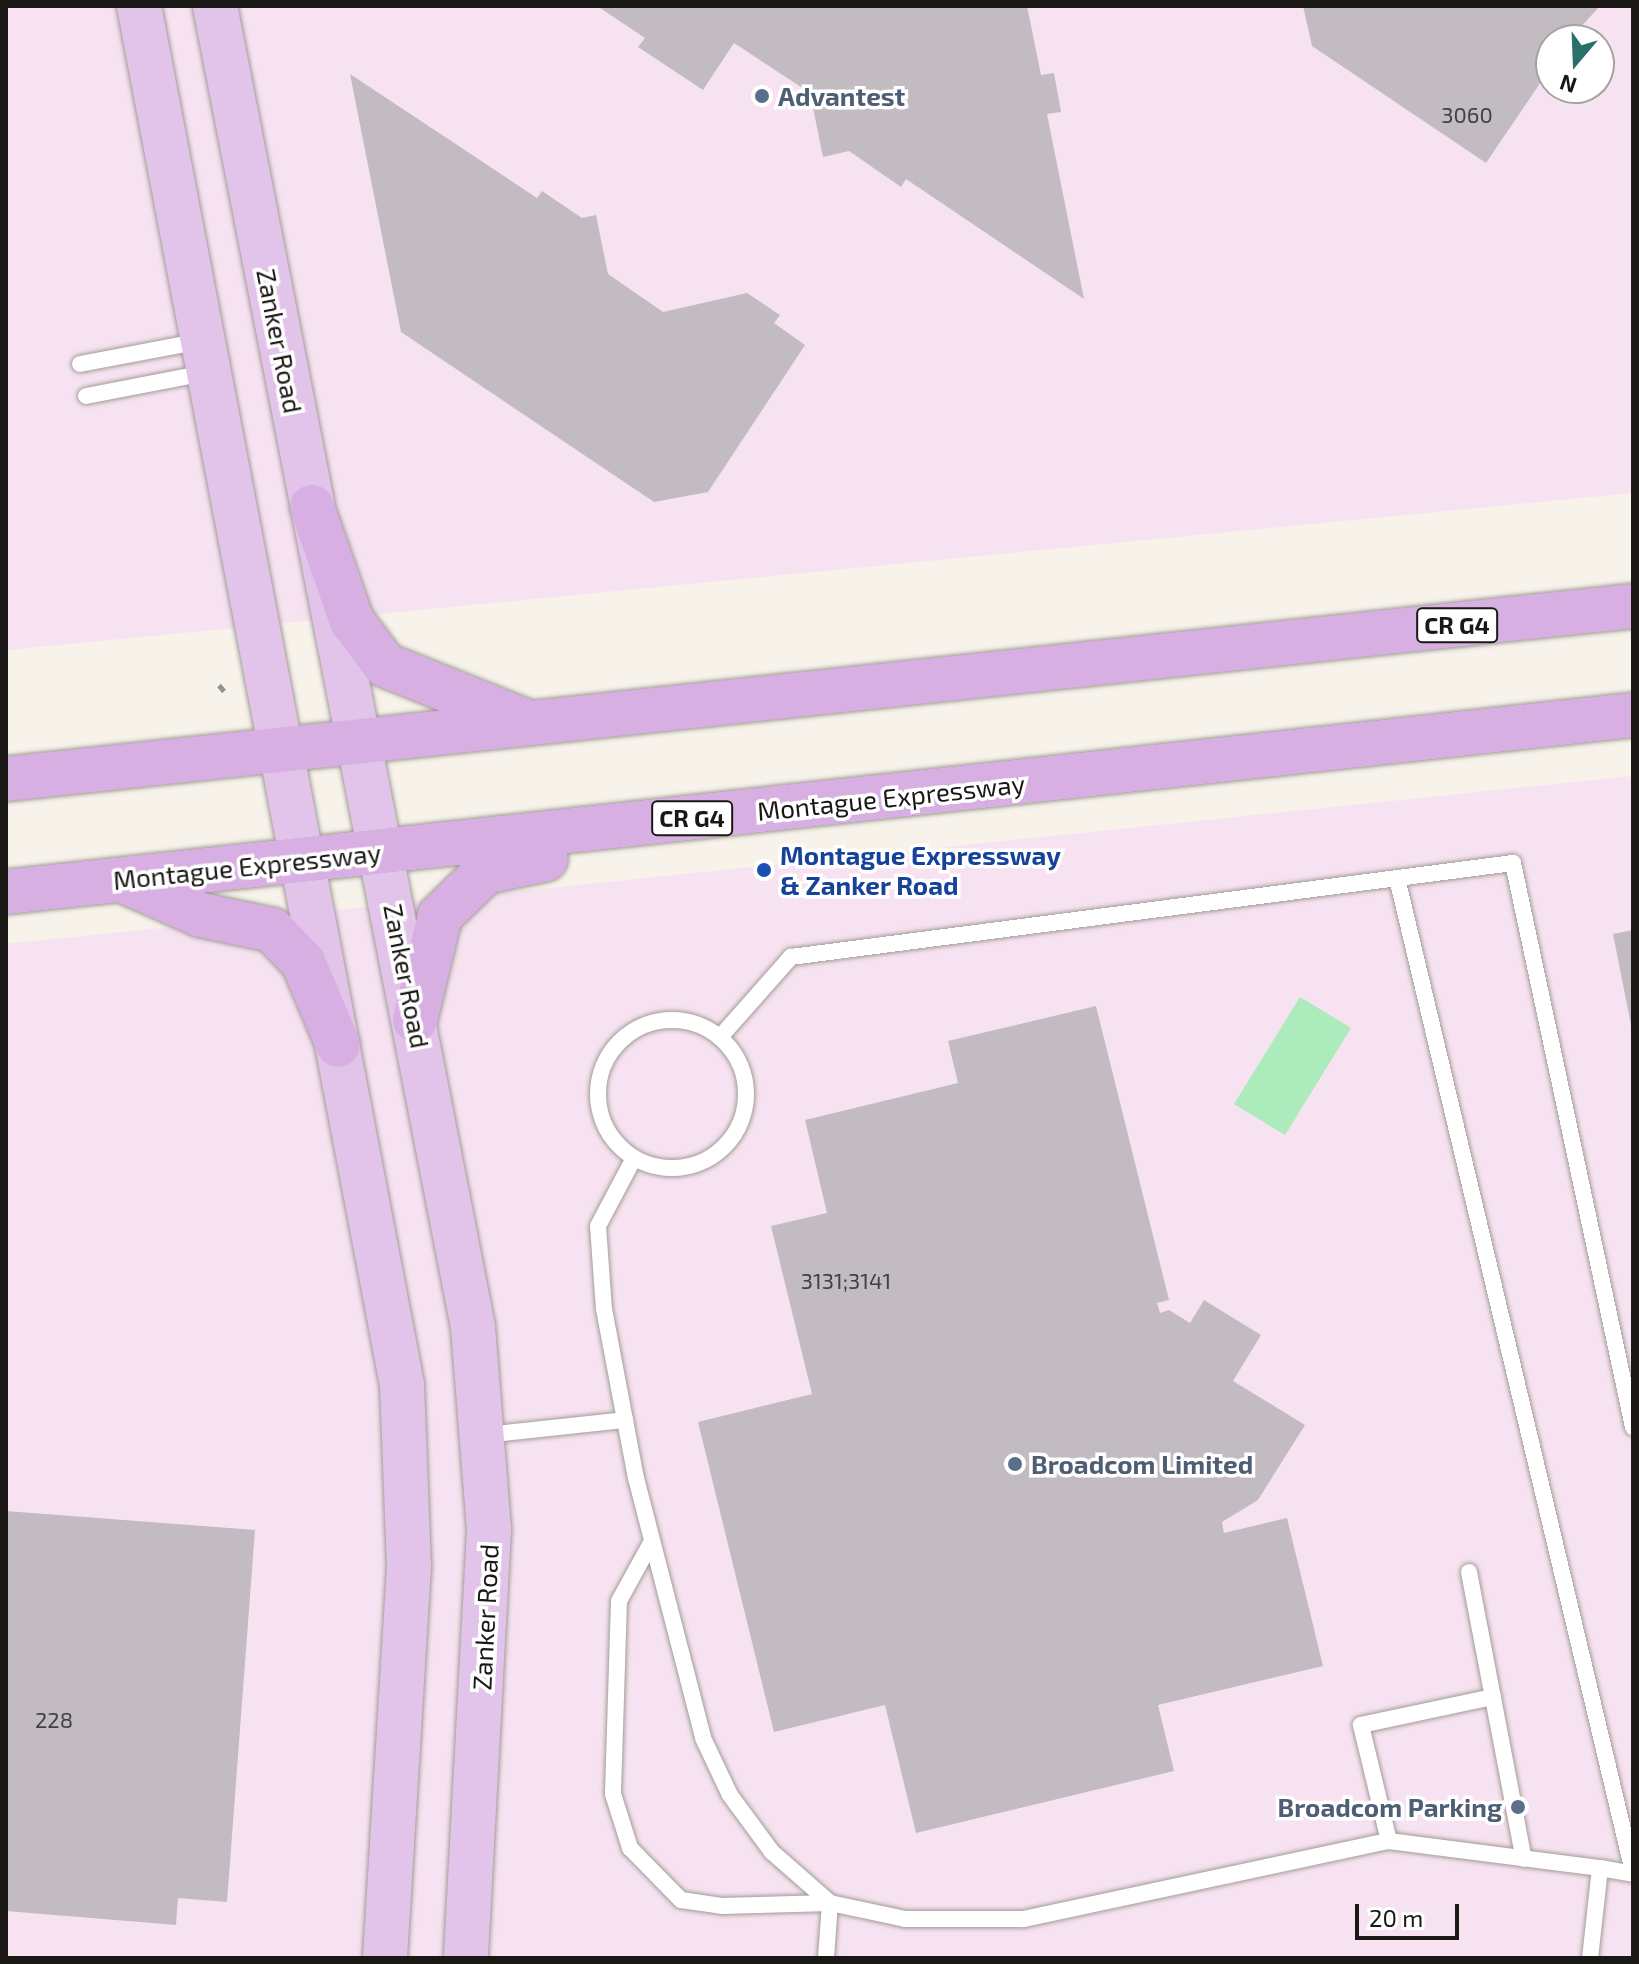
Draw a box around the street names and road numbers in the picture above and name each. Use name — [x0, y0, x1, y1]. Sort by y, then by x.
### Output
street label: Zanker Road — [251, 266, 309, 416]
road number: CR G4 — [1415, 605, 1499, 645]
street label: Montague Expressway — [756, 767, 1026, 827]
road number: CR G4 — [650, 798, 734, 838]
street label: Montague Expressway — [112, 836, 382, 896]
street label: Zanker Road — [378, 901, 436, 1051]
street label: Zanker Road — [466, 1543, 504, 1691]

